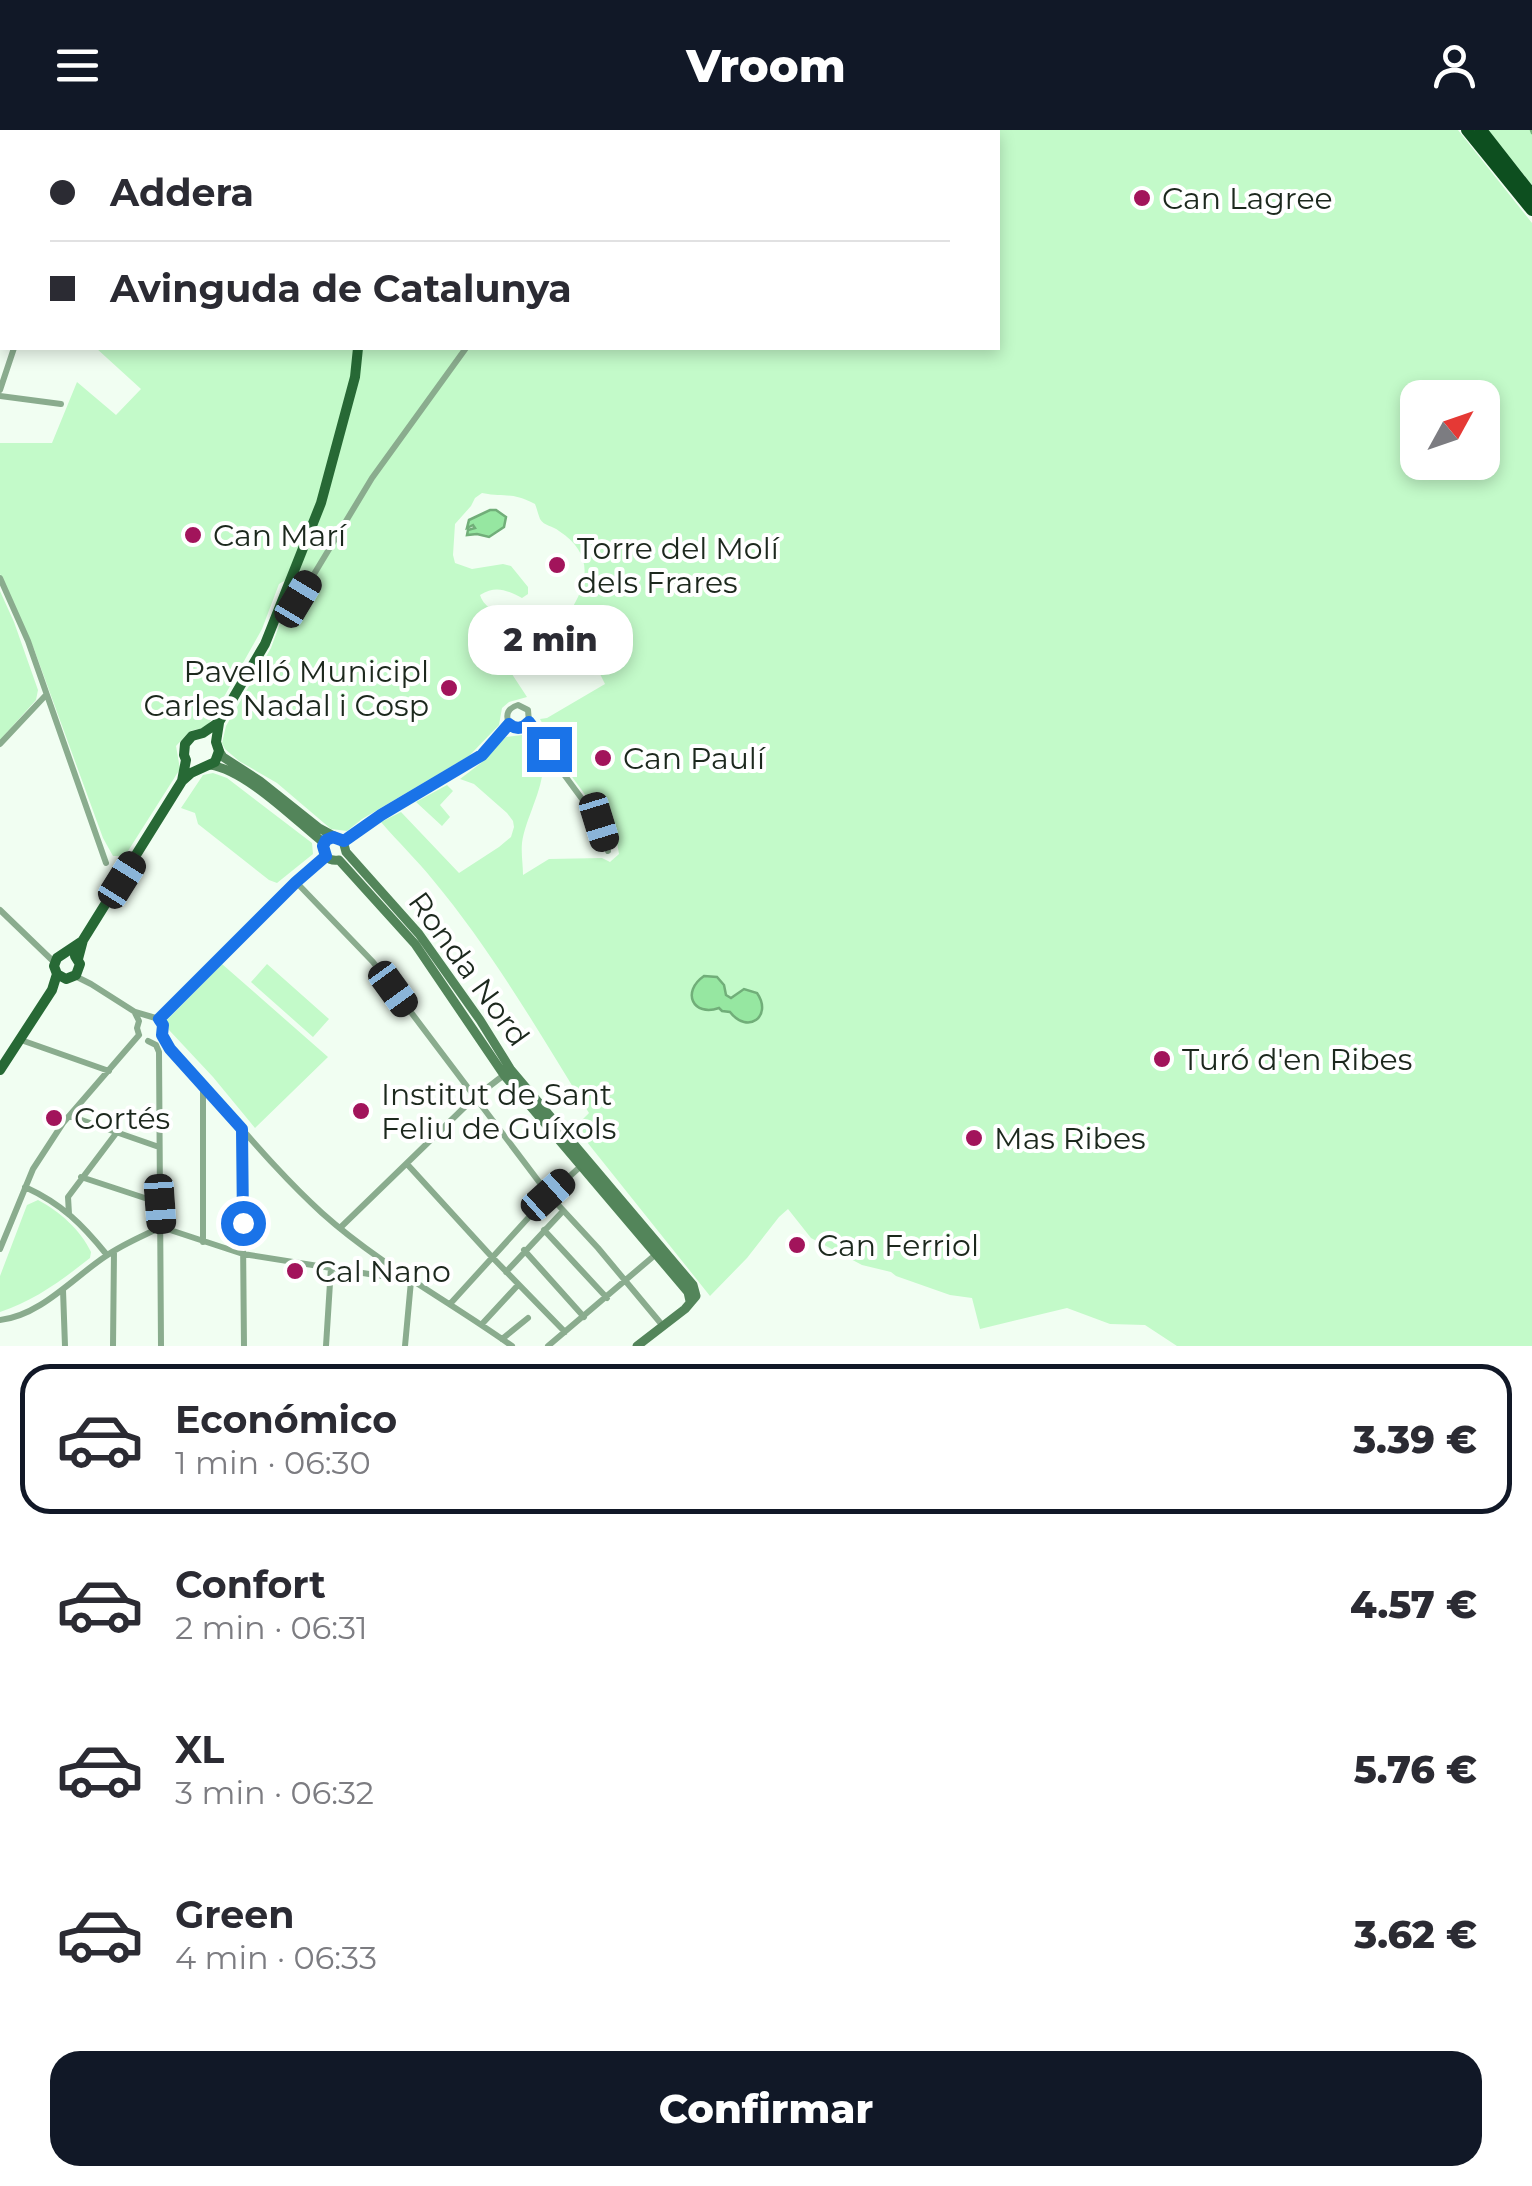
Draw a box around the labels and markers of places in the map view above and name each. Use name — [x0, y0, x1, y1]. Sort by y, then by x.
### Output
place label: Can Lagree — [1162, 180, 1333, 217]
marker: Can Lagree — [1131, 187, 1153, 209]
place label: Can Marí — [213, 517, 348, 554]
marker: Can Marí — [182, 524, 204, 546]
place label: Torre del Molí dels Frares — [577, 530, 781, 601]
marker: Torre del Molí dels Frares — [546, 554, 568, 576]
place label: Pavelló Municipl Carles Nadal i Cosp — [143, 653, 429, 724]
marker: Pavelló Municipl Carles Nadal i Cosp — [438, 677, 460, 699]
place label: Can Paulí — [623, 740, 767, 777]
marker: Can Paulí — [592, 747, 614, 769]
place label: Turó d'en Ribes — [1182, 1041, 1412, 1078]
marker: Turó d'en Ribes — [1151, 1048, 1173, 1070]
place label: Institut de Sant Feliu de Guíxols — [381, 1076, 617, 1147]
place label: Cortés — [74, 1100, 170, 1137]
marker: Institut de Sant Feliu de Guíxols — [350, 1100, 372, 1122]
marker: Cortés — [43, 1107, 65, 1129]
place label: Mas Ribes — [994, 1120, 1146, 1157]
marker: Mas Ribes — [963, 1127, 985, 1149]
place label: Can Ferriol — [817, 1227, 979, 1264]
marker: Can Ferriol — [786, 1234, 808, 1256]
place label: Cal Nano — [315, 1253, 451, 1290]
marker: Cal Nano — [284, 1260, 306, 1282]

